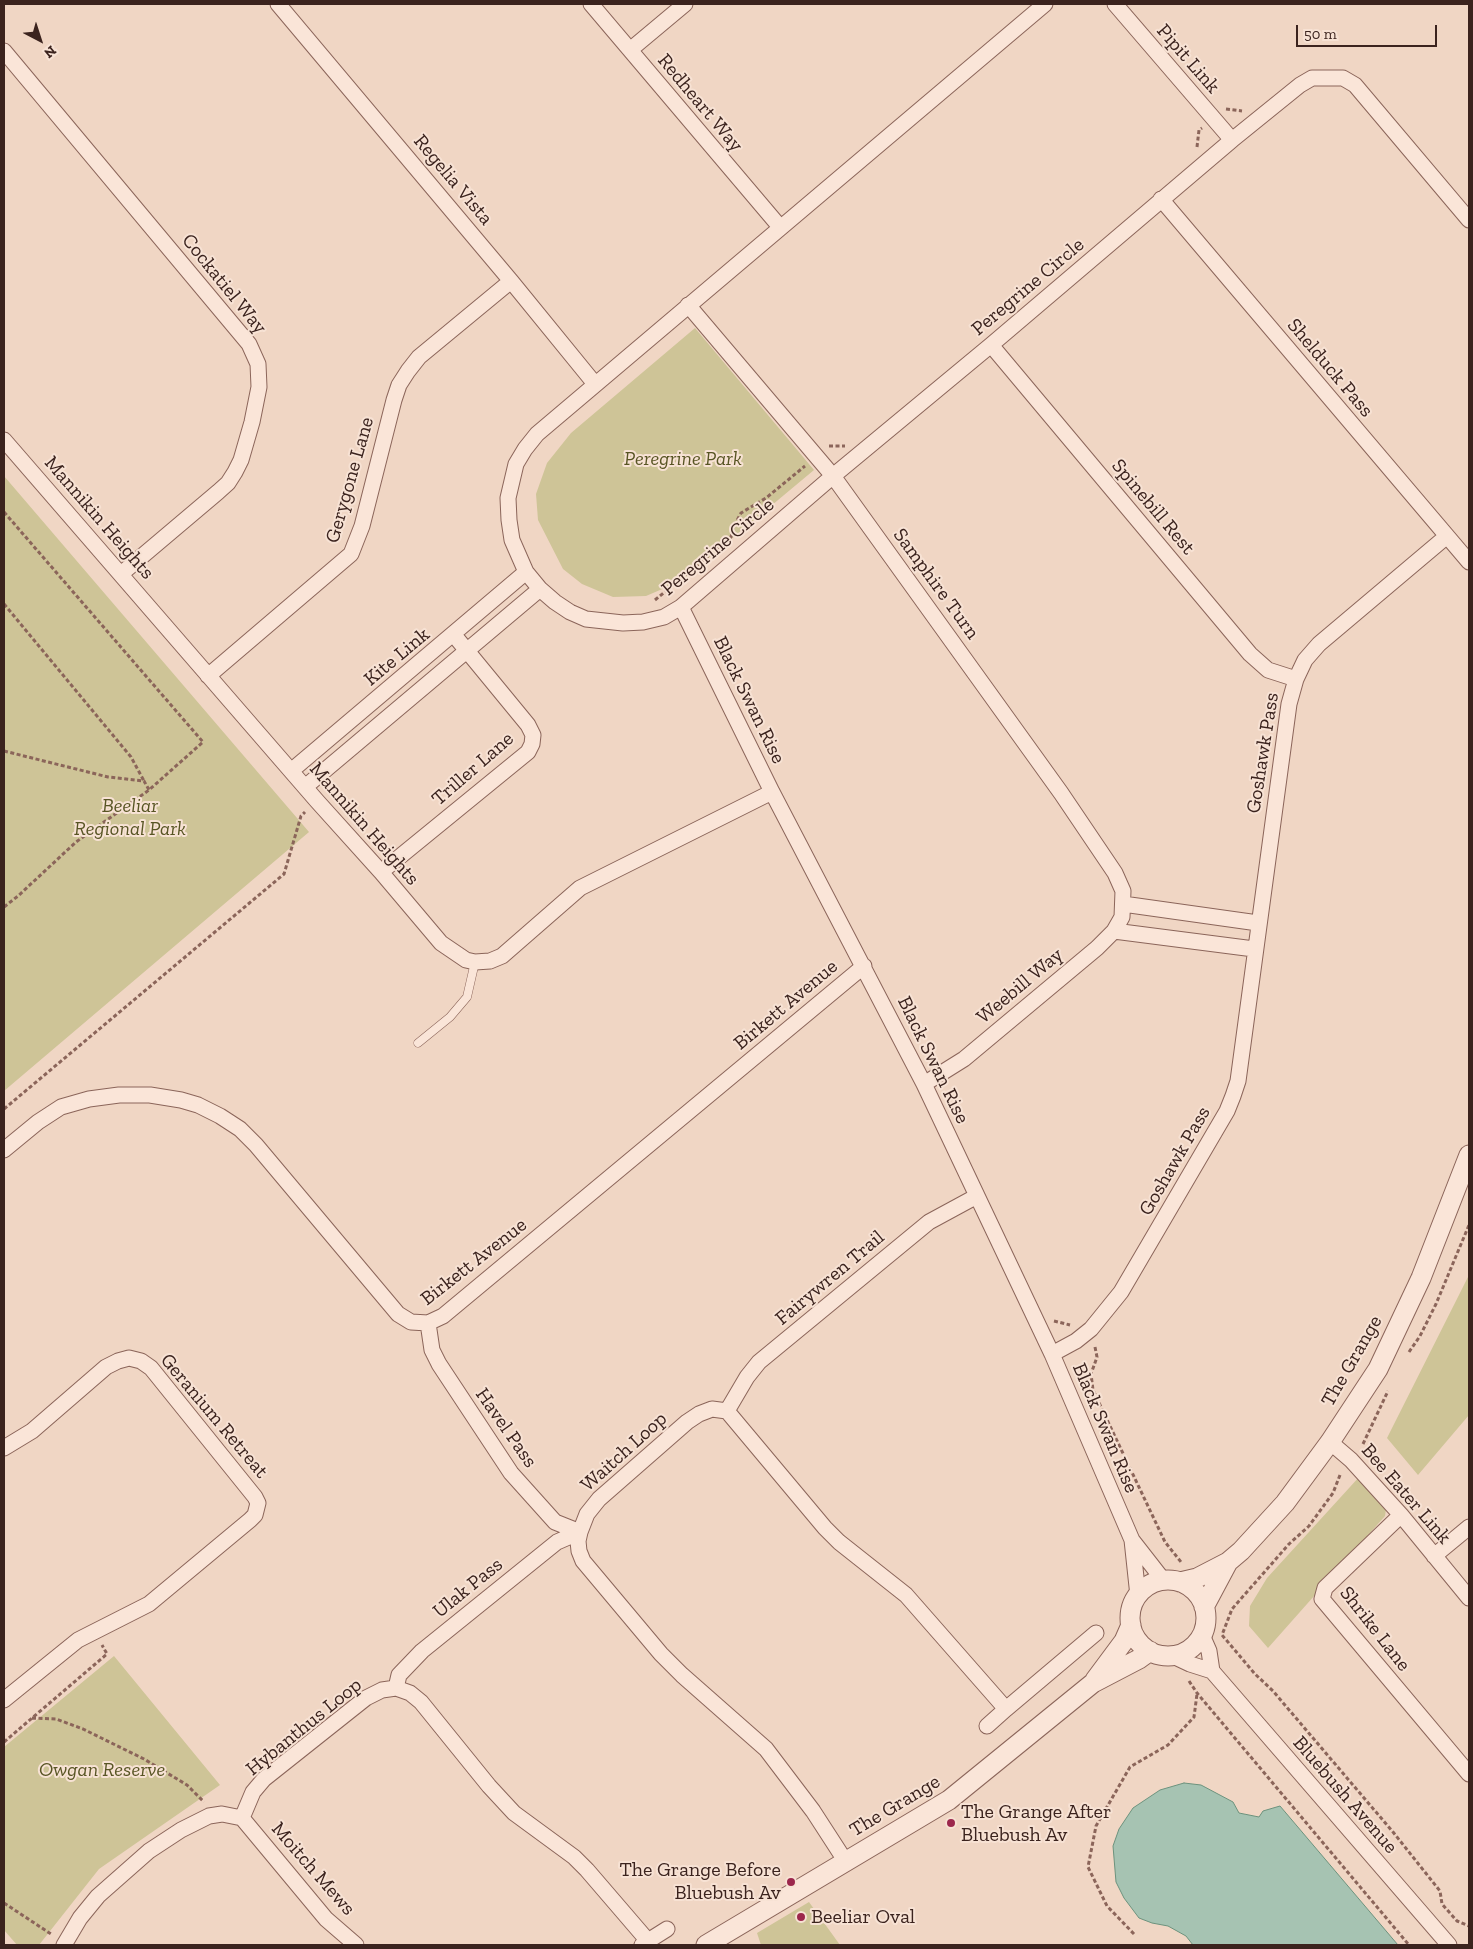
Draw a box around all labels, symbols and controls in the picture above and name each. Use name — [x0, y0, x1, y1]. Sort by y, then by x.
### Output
north arrow — [15, 15, 65, 65]
scale bar — [1298, 15, 1439, 47]
street label: Pipit Link — [1151, 19, 1225, 99]
text: 50 m — [1304, 25, 1337, 43]
text: N — [40, 42, 60, 62]
street label: Redheart Way — [652, 49, 748, 157]
street label: Regelia Vista — [408, 130, 498, 230]
street label: Cockatiel Way — [176, 229, 272, 339]
street label: Peregrine Circle — [967, 233, 1089, 341]
street label: Shelduck Pass — [1282, 314, 1378, 422]
street label: Gerygone Lane — [321, 414, 379, 546]
park label: Peregrine Park — [624, 447, 742, 471]
street label: Mannikin Heights — [39, 451, 159, 585]
street label: Spinebill Rest — [1106, 454, 1200, 560]
street label: Peregrine Circle — [657, 493, 779, 601]
street label: Samphire Turn — [888, 524, 984, 644]
street label: Kite Link — [359, 623, 435, 691]
street label: Black Swan Rise — [708, 632, 790, 768]
street label: Goshawk Pass — [1242, 691, 1284, 815]
street label: Triller Lane — [427, 727, 519, 811]
street label: Mannikin Heights — [304, 757, 424, 891]
park label: Beeliar Regional Park — [74, 794, 186, 841]
street label: Weebill Way — [972, 943, 1068, 1029]
street label: Birkett Avenue — [729, 955, 843, 1055]
street label: Black Swan Rise — [892, 992, 974, 1128]
street label: Goshawk Pass — [1134, 1102, 1216, 1220]
street label: Birkett Avenue — [416, 1213, 532, 1311]
street label: Fairywren Trail — [771, 1225, 889, 1331]
street label: The Grange — [1316, 1311, 1388, 1411]
street label: Geranium Retreat — [155, 1349, 273, 1483]
street label: Black Swan Rise — [1067, 1359, 1143, 1497]
street label: Havel Pass — [470, 1384, 542, 1472]
street label: Waitch Loop — [576, 1407, 672, 1497]
street label: Bee Eater Link — [1356, 1439, 1456, 1549]
street label: Ulak Pass — [428, 1553, 508, 1623]
street label: Shrike Lane — [1334, 1582, 1416, 1676]
street label: Hybanthus Loop — [241, 1673, 367, 1781]
street label: Bluebush Avenue — [1288, 1731, 1402, 1859]
park label: Owgan Reserve — [39, 1758, 165, 1782]
street label: The Grange — [845, 1770, 945, 1842]
place label: The Grange After Bluebush Av — [961, 1800, 1111, 1847]
street label: Moitch Mews — [266, 1817, 360, 1921]
marker: The Grange After Bluebush Av — [945, 1817, 957, 1829]
place label: The Grange Before Bluebush Av — [619, 1858, 781, 1905]
marker: The Grange Before Bluebush Av — [785, 1876, 797, 1888]
place label: Beeliar Oval — [811, 1905, 915, 1929]
marker: Beeliar Oval — [795, 1911, 807, 1923]

